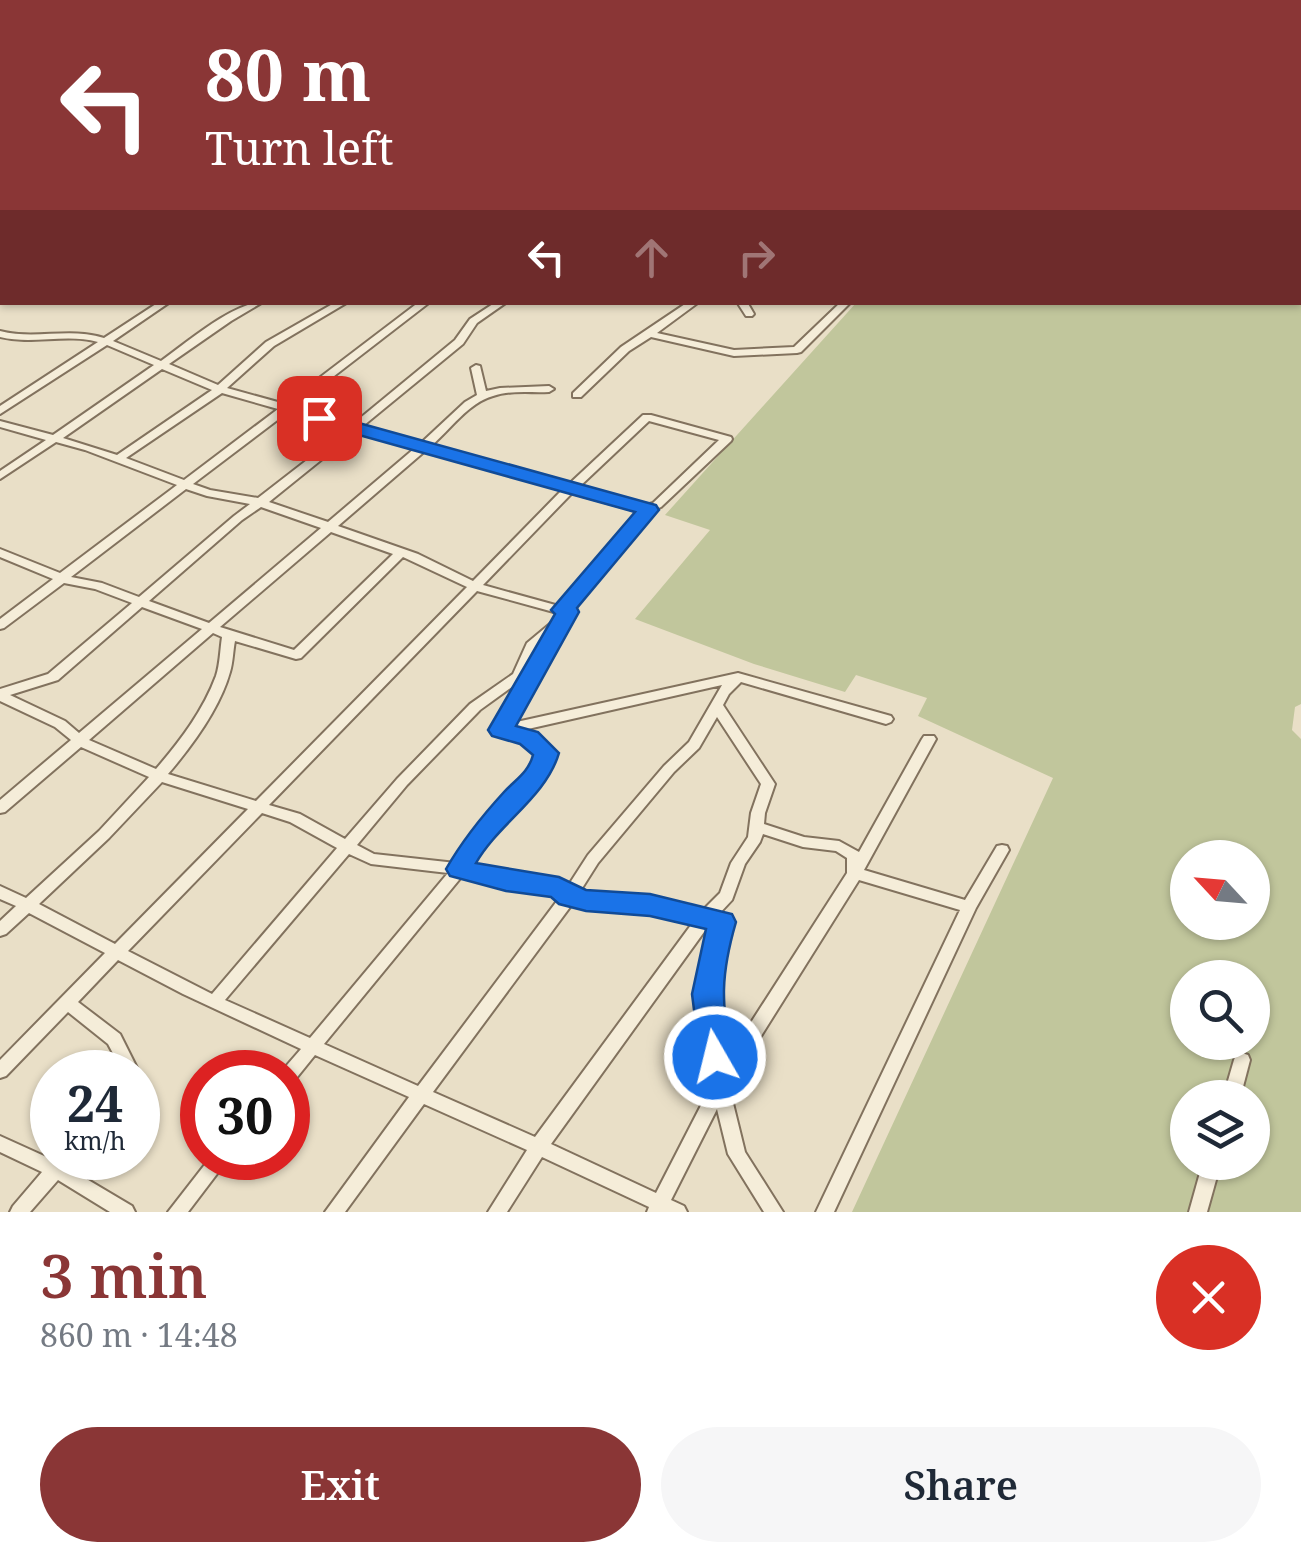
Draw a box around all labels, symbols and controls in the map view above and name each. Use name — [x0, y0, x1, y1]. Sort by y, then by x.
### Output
text: 80 m — [205, 26, 371, 122]
icon: left — [40, 40, 170, 170]
text: Turn left — [205, 117, 394, 178]
icon: left — [519, 230, 574, 285]
icon: ahead — [624, 230, 679, 285]
icon: right — [729, 230, 784, 285]
pin — [277, 376, 362, 461]
icon: arrive — [292, 391, 347, 446]
north arrow — [1170, 840, 1270, 940]
map controls — [1170, 840, 1270, 1180]
button: search — [1170, 960, 1270, 1060]
position arrow — [663, 1005, 767, 1109]
speed limit sign: 30 — [180, 1050, 310, 1180]
text: 24 — [67, 1069, 123, 1137]
button: layers — [1170, 1080, 1270, 1180]
text: km/h — [64, 1123, 126, 1157]
text: 3 min — [40, 1234, 208, 1316]
button: close — [1156, 1245, 1261, 1350]
text: 860 m · 14:48 — [40, 1313, 238, 1356]
button: Exit — [40, 1427, 641, 1542]
button: Share — [661, 1427, 1261, 1542]

